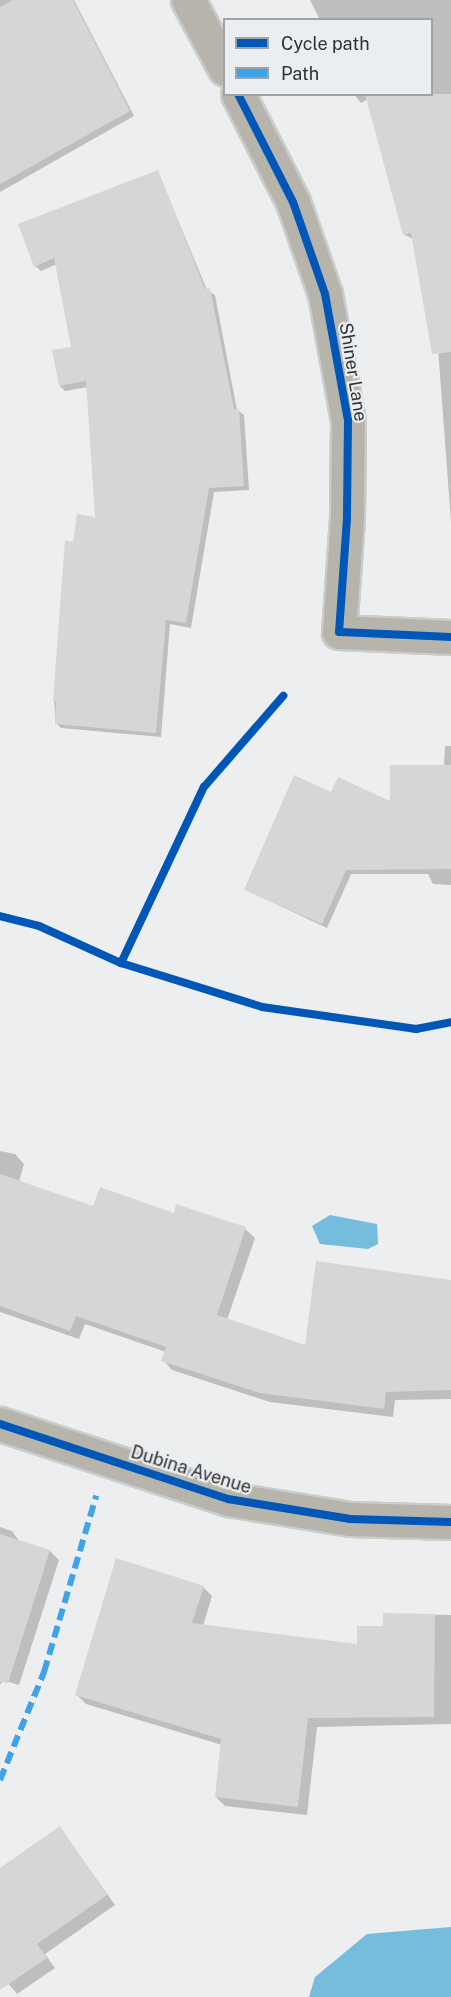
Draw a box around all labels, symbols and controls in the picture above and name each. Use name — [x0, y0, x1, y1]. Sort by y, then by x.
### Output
legend — [223, 18, 433, 96]
text: Cycle path — [281, 33, 370, 54]
text: Path — [281, 63, 319, 84]
street label: Shiner Lane — [335, 321, 371, 423]
street label: Dubina Avenue — [128, 1441, 254, 1499]

